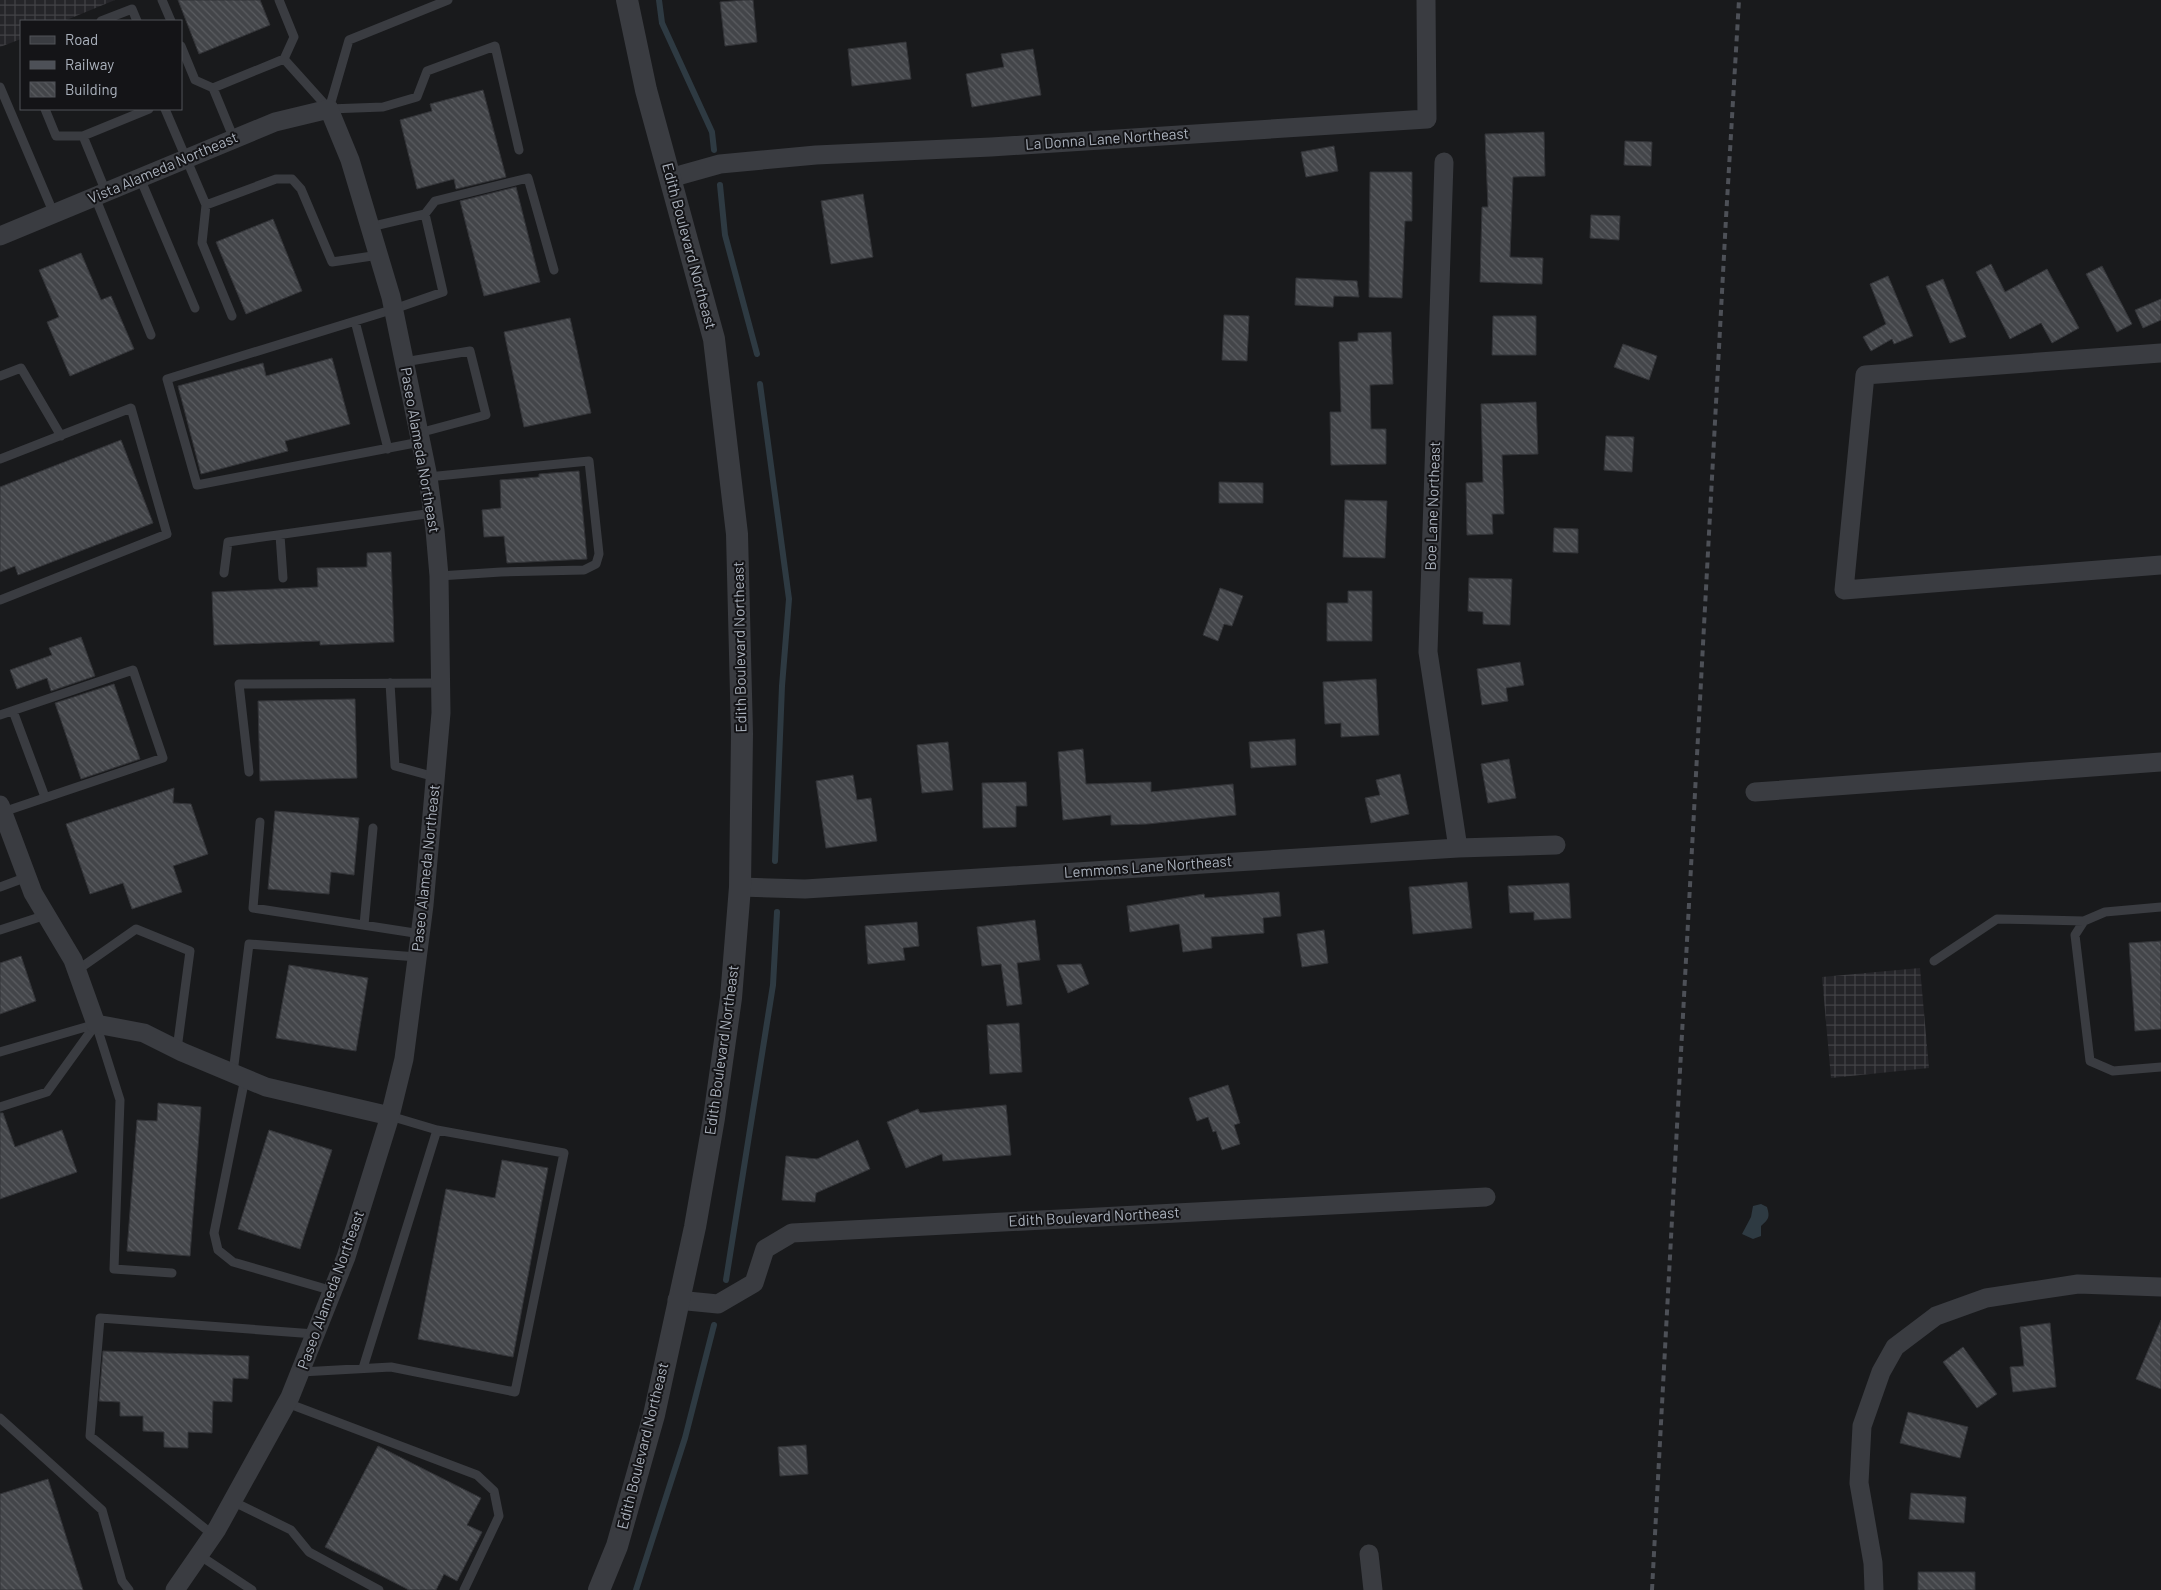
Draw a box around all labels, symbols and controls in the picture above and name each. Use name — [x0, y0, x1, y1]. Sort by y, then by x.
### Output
legend — [20, 20, 182, 110]
text: Road — [65, 30, 98, 48]
text: Railway — [65, 55, 114, 73]
text: Building — [65, 80, 118, 98]
street label: La Donna Lane Northeast — [1024, 123, 1190, 153]
street label: Vista Alameda Northeast — [85, 127, 240, 207]
street label: Edith Boulevard Northeast — [659, 161, 721, 331]
street label: Paseo Alameda Northeast — [398, 366, 444, 534]
street label: Boe Lane Northeast — [1421, 441, 1443, 571]
street label: Edith Boulevard Northeast — [729, 561, 749, 733]
street label: Paseo Alameda Northeast — [407, 783, 443, 952]
street label: Lemmons Lane Northeast — [1063, 851, 1233, 881]
street label: Edith Boulevard Northeast — [700, 964, 742, 1136]
street label: Edith Boulevard Northeast — [1008, 1203, 1180, 1229]
street label: Paseo Alameda Northeast — [293, 1208, 367, 1372]
street label: Edith Boulevard Northeast — [613, 1360, 671, 1531]

